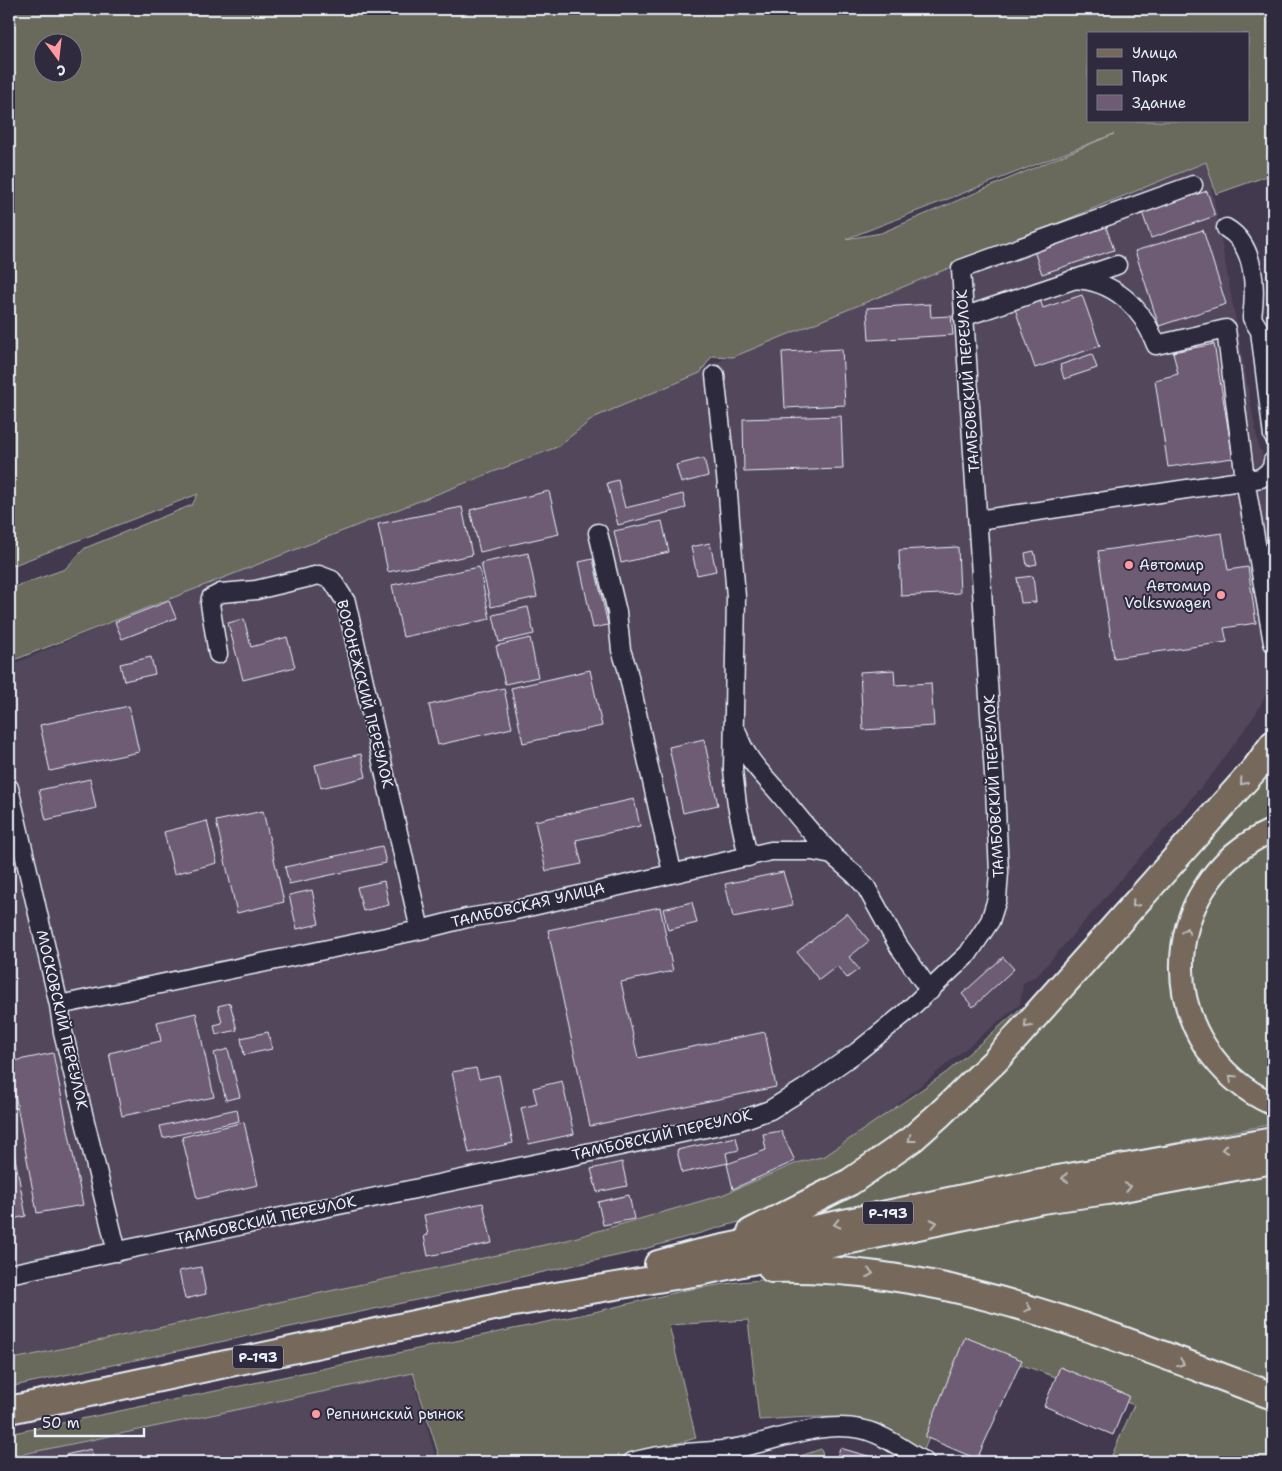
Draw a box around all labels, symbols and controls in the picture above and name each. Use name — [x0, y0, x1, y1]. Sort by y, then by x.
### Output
north arrow — [32, 32, 82, 82]
legend — [1087, 32, 1250, 122]
text: Улица — [1132, 43, 1178, 63]
text: С — [55, 61, 68, 80]
text: Парк — [1132, 67, 1168, 87]
text: Здание — [1132, 93, 1186, 113]
street label: ТАМБОВСКИЙ ПЕРЕУЛОК — [951, 288, 984, 473]
place label: Автомир — [1139, 555, 1204, 575]
marker: Автомир — [1123, 559, 1135, 571]
place label: Автомир Volkswagen — [1124, 576, 1211, 613]
marker: Автомир Volkswagen — [1215, 589, 1227, 601]
street label: ВОРОНЕЖСКИЙ ПЕРЕУЛОК — [332, 597, 399, 791]
street label: ТАМБОВСКИЙ ПЕРЕУЛОК — [978, 693, 1009, 878]
one-way arrow — [1240, 777, 1249, 786]
street label: ТАМБОВСКАЯ УЛИЦА — [449, 878, 607, 932]
one-way arrow — [1132, 898, 1141, 907]
one-way arrow — [1180, 926, 1191, 935]
street label: МОСКОВСКИЙ ПЕРЕУЛОК — [32, 928, 94, 1112]
one-way arrow — [1024, 1019, 1033, 1028]
one-way arrow — [1229, 1075, 1238, 1084]
street label: ТАМБОВСКИЙ ПЕРЕУЛОК — [570, 1104, 754, 1165]
one-way arrow — [907, 1133, 917, 1142]
one-way arrow — [1221, 1144, 1230, 1154]
one-way arrow — [1061, 1172, 1070, 1182]
one-way arrow — [1123, 1182, 1132, 1192]
street label: ТАМБОВСКИЙ ПЕРЕУЛОК — [174, 1190, 358, 1249]
road number: Р-193 — [863, 1202, 913, 1224]
one-way arrow — [833, 1218, 842, 1229]
one-way arrow — [929, 1218, 938, 1229]
one-way arrow — [866, 1267, 874, 1278]
one-way arrow — [1023, 1303, 1032, 1313]
road number: Р-193 — [233, 1345, 283, 1368]
one-way arrow — [1176, 1357, 1185, 1367]
place label: Репнинский рынок — [326, 1404, 464, 1424]
scale bar — [35, 1406, 144, 1438]
marker: Репнинский рынок — [310, 1408, 322, 1420]
text: 50 m — [42, 1413, 80, 1433]

